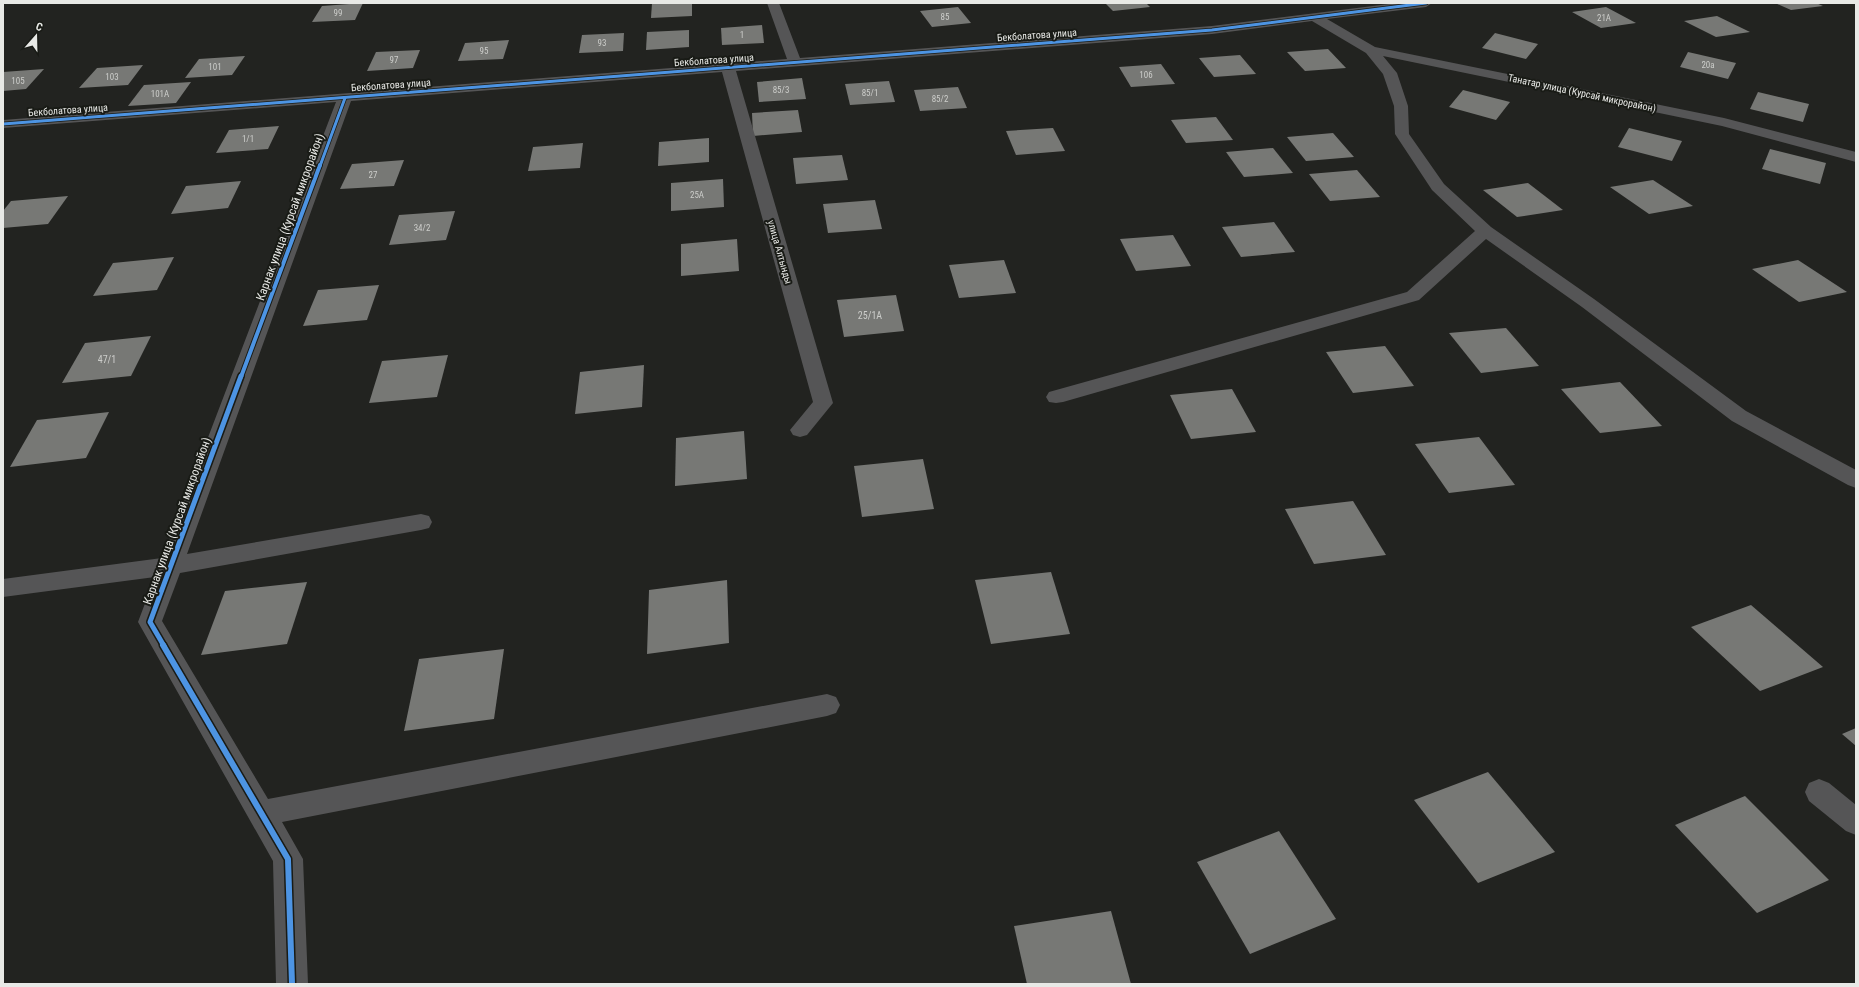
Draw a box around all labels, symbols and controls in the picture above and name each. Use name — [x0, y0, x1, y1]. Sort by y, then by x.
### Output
house number: 99 — [334, 8, 342, 18]
house number: 85 — [941, 12, 950, 22]
house number: 21А — [1597, 13, 1611, 23]
north arrow — [16, 16, 56, 56]
text: С — [34, 20, 44, 34]
street label: Бекболатова улица — [997, 27, 1077, 43]
house number: 1 — [740, 30, 744, 40]
house number: 93 — [598, 38, 606, 48]
house number: 95 — [480, 46, 489, 56]
street label: Бекболатова улица — [674, 52, 754, 68]
house number: 97 — [390, 55, 399, 65]
house number: 20а — [1701, 60, 1715, 70]
house number: 101 — [208, 62, 222, 72]
house number: 106 — [1139, 70, 1153, 80]
house number: 103 — [105, 72, 119, 82]
street label: Танатар улица (Курсай микрорайон) — [1507, 72, 1657, 115]
house number: 105 — [11, 76, 25, 86]
street label: Бекболатова улица — [351, 77, 431, 93]
house number: 85/3 — [773, 85, 789, 95]
house number: 85/1 — [862, 88, 878, 98]
house number: 101А — [151, 89, 169, 99]
house number: 85/2 — [932, 94, 949, 104]
street label: Бекболатова улица — [28, 102, 108, 118]
street label: Карнак улица (Курсай микрорайон) — [253, 131, 327, 303]
house number: 1/1 — [242, 134, 254, 144]
house number: 27 — [369, 170, 378, 180]
house number: 25А — [690, 190, 704, 200]
street label: улица Алтынды — [766, 219, 794, 285]
house number: 34/2 — [414, 223, 431, 233]
house number: 25/1А — [858, 310, 882, 321]
house number: 47/1 — [98, 354, 116, 365]
street label: Карнак улица (Курсай микрорайон) — [140, 435, 214, 607]

